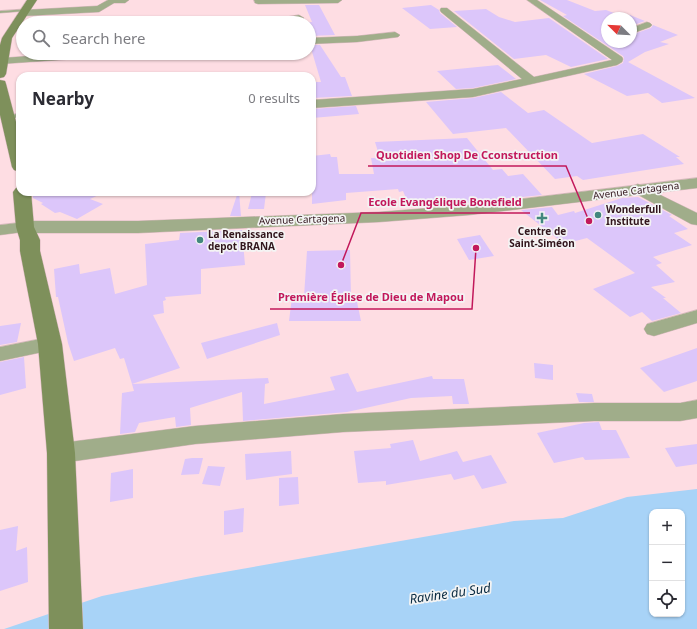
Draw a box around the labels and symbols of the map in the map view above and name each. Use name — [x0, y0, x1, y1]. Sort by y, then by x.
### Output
north arrow — [601, 12, 637, 48]
callout: Quotidien Shop De Cconstruction — [368, 143, 566, 166]
text: Quotidien Shop De Cconstruction — [376, 147, 558, 162]
street label: Avenue Cartagena — [592, 178, 680, 202]
callout: Ecole Evangélique Bonefield — [361, 190, 530, 213]
text: Ecole Evangélique Bonefield — [368, 194, 522, 209]
place label: Wonderfull Institute — [606, 202, 661, 228]
street label: Avenue Cartagena — [258, 210, 346, 228]
marker: Wonderfull Institute — [593, 210, 603, 220]
marker: Centre de Saint-Siméon — [536, 212, 548, 224]
place label: Centre de Saint-Siméon — [509, 224, 575, 250]
place label: La Renaissance depot BRANA — [208, 227, 284, 253]
marker: La Renaissance depot BRANA — [195, 235, 205, 245]
callout: Première Église de Dieu de Mapou — [270, 286, 472, 309]
text: Première Église de Dieu de Mapou — [278, 289, 464, 304]
water label: Ravine du Sud — [408, 578, 492, 608]

